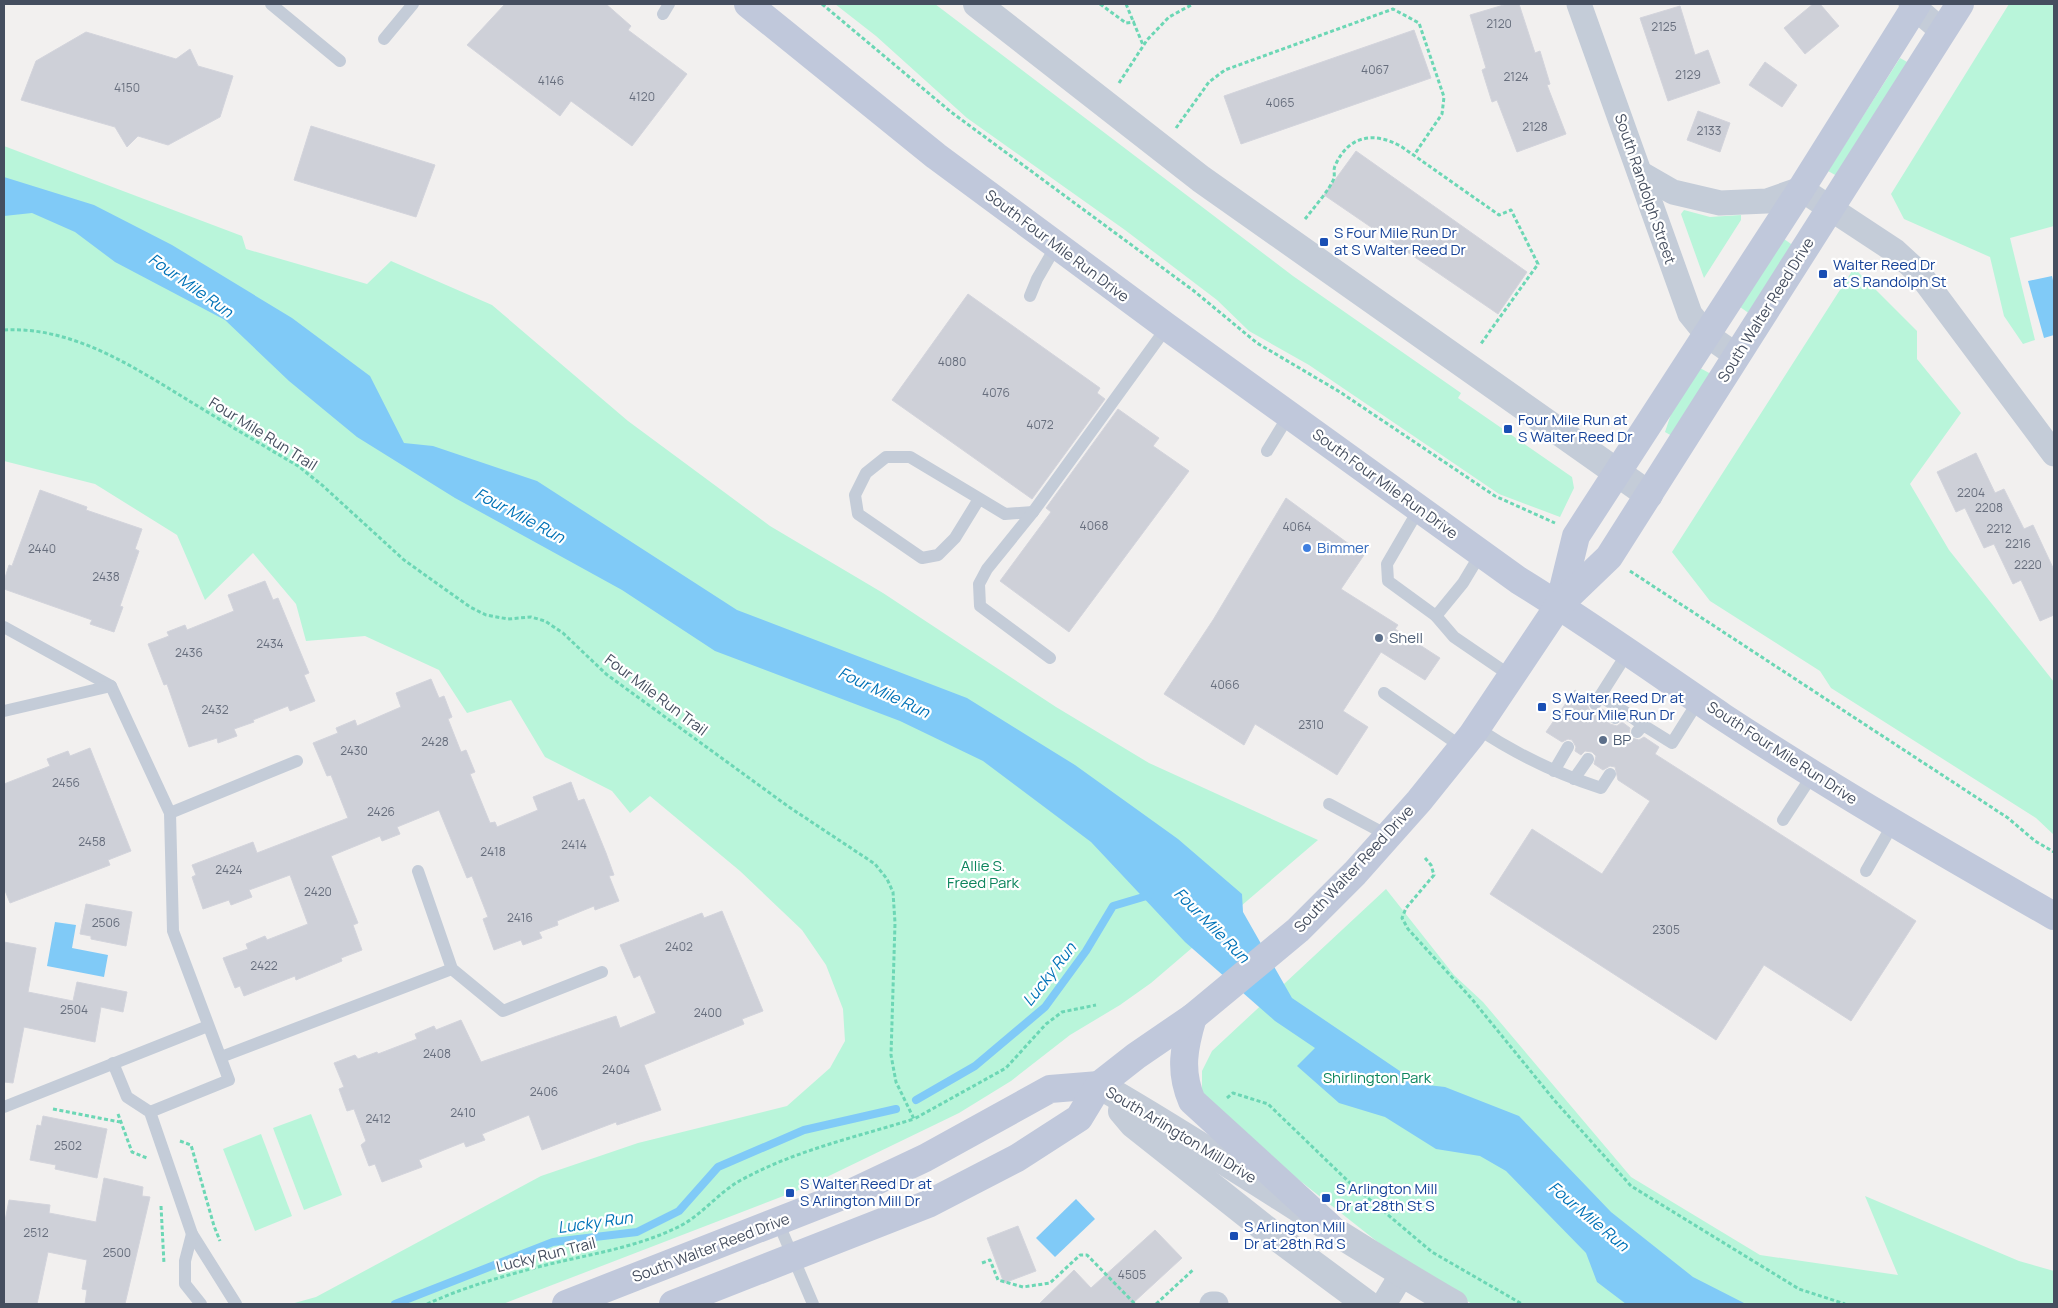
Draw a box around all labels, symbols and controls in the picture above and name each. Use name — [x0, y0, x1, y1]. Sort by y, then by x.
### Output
house number: 2120 — [1486, 15, 1512, 32]
house number: 2125 — [1651, 18, 1677, 35]
house number: 4067 — [1361, 61, 1389, 78]
house number: 2129 — [1675, 66, 1701, 83]
house number: 2124 — [1503, 68, 1529, 85]
house number: 4146 — [538, 72, 564, 89]
house number: 4150 — [114, 79, 140, 96]
house number: 4120 — [629, 88, 655, 105]
house number: 4065 — [1266, 94, 1294, 111]
street label: South Randolph Street — [1610, 111, 1681, 267]
house number: 2128 — [1522, 118, 1548, 135]
house number: 2133 — [1697, 122, 1721, 139]
street label: South Four Mile Run Drive — [981, 184, 1134, 307]
place label: S Four Mile Run Dr at S Walter Reed Dr — [1334, 222, 1467, 260]
street label: South Walter Reed Drive — [1712, 233, 1819, 386]
marker: S Four Mile Run Dr at S Walter Reed Dr — [1318, 236, 1330, 248]
water label: Four Mile Run — [144, 248, 238, 322]
place label: Walter Reed Dr at S Randolph St — [1833, 254, 1947, 292]
marker: Walter Reed Dr at S Randolph St — [1817, 268, 1829, 280]
house number: 4080 — [938, 353, 966, 370]
house number: 4076 — [982, 384, 1010, 401]
street label: Four Mile Run Trail — [205, 392, 321, 475]
place label: Four Mile Run at S Walter Reed Dr — [1518, 409, 1633, 447]
house number: 4072 — [1026, 416, 1054, 433]
marker: Four Mile Run at S Walter Reed Dr — [1502, 423, 1514, 435]
street label: South Four Mile Run Drive — [1308, 424, 1463, 544]
water label: Four Mile Run — [471, 482, 569, 548]
house number: 2204 — [1957, 484, 1985, 501]
house number: 2208 — [1975, 499, 2003, 516]
house number: 4068 — [1080, 517, 1108, 534]
house number: 4064 — [1283, 518, 1311, 535]
house number: 2212 — [1986, 520, 2012, 537]
house number: 2216 — [2005, 535, 2031, 552]
place label: Bimmer — [1317, 537, 1370, 558]
house number: 2440 — [28, 540, 56, 557]
marker: Bimmer — [1301, 542, 1313, 554]
house number: 2220 — [2014, 556, 2042, 573]
house number: 2438 — [92, 568, 120, 585]
place label: Shell — [1389, 627, 1423, 648]
marker: Shell — [1373, 632, 1385, 644]
house number: 2434 — [256, 635, 284, 652]
house number: 2436 — [175, 644, 203, 661]
street label: Four Mile Run Trail — [601, 649, 712, 740]
water label: Four Mile Run — [835, 661, 934, 723]
house number: 4066 — [1210, 676, 1240, 693]
place label: S Walter Reed Dr at S Four Mile Run Dr — [1552, 687, 1684, 725]
street label: South Four Mile Run Drive — [1703, 696, 1862, 809]
house number: 2432 — [201, 701, 229, 718]
marker: S Walter Reed Dr at S Four Mile Run Dr — [1536, 701, 1548, 713]
house number: 2310 — [1298, 716, 1324, 733]
place label: BP — [1613, 729, 1631, 750]
house number: 2428 — [421, 733, 449, 750]
marker: BP — [1597, 734, 1609, 746]
house number: 2430 — [340, 742, 368, 759]
house number: 2456 — [52, 774, 80, 791]
street label: South Walter Reed Drive — [1289, 800, 1418, 937]
house number: 2426 — [367, 803, 395, 820]
house number: 2458 — [78, 833, 106, 850]
house number: 2414 — [561, 836, 587, 853]
house number: 2418 — [480, 843, 506, 860]
park label: Allie S. Freed Park — [947, 855, 1020, 893]
house number: 2424 — [215, 861, 243, 878]
water label: Four Mile Run — [1169, 882, 1255, 968]
house number: 2420 — [304, 883, 332, 900]
house number: 2416 — [507, 909, 533, 926]
house number: 2506 — [92, 914, 120, 931]
house number: 2305 — [1652, 921, 1680, 938]
water label: Lucky Run — [1017, 937, 1081, 1010]
house number: 2402 — [665, 938, 693, 955]
house number: 2422 — [250, 957, 278, 974]
house number: 2504 — [60, 1001, 88, 1018]
house number: 2400 — [694, 1004, 722, 1021]
house number: 2408 — [423, 1045, 451, 1062]
house number: 2404 — [602, 1061, 630, 1078]
park label: Shirlington Park — [1323, 1067, 1432, 1088]
street label: South Arlington Mill Drive — [1102, 1081, 1261, 1188]
house number: 2406 — [530, 1083, 558, 1100]
house number: 2410 — [450, 1104, 476, 1121]
house number: 2412 — [365, 1110, 391, 1127]
house number: 2502 — [54, 1137, 82, 1154]
place label: S Walter Reed Dr at S Arlington Mill Dr — [800, 1173, 932, 1211]
water label: Four Mile Run — [1544, 1176, 1634, 1256]
place label: S Arlington Mill Dr at 28th St S — [1336, 1178, 1438, 1216]
marker: S Walter Reed Dr at S Arlington Mill Dr — [784, 1187, 796, 1199]
marker: S Arlington Mill Dr at 28th St S — [1320, 1192, 1332, 1204]
water label: Lucky Run — [556, 1206, 634, 1238]
street label: South Walter Reed Drive — [629, 1208, 793, 1287]
place label: S Arlington Mill Dr at 28th Rd S — [1244, 1216, 1346, 1254]
house number: 2512 — [23, 1224, 49, 1241]
marker: S Arlington Mill Dr at 28th Rd S — [1228, 1230, 1240, 1242]
street label: Lucky Run Trail — [494, 1232, 598, 1277]
house number: 2500 — [103, 1244, 131, 1261]
house number: 4505 — [1118, 1266, 1146, 1283]

